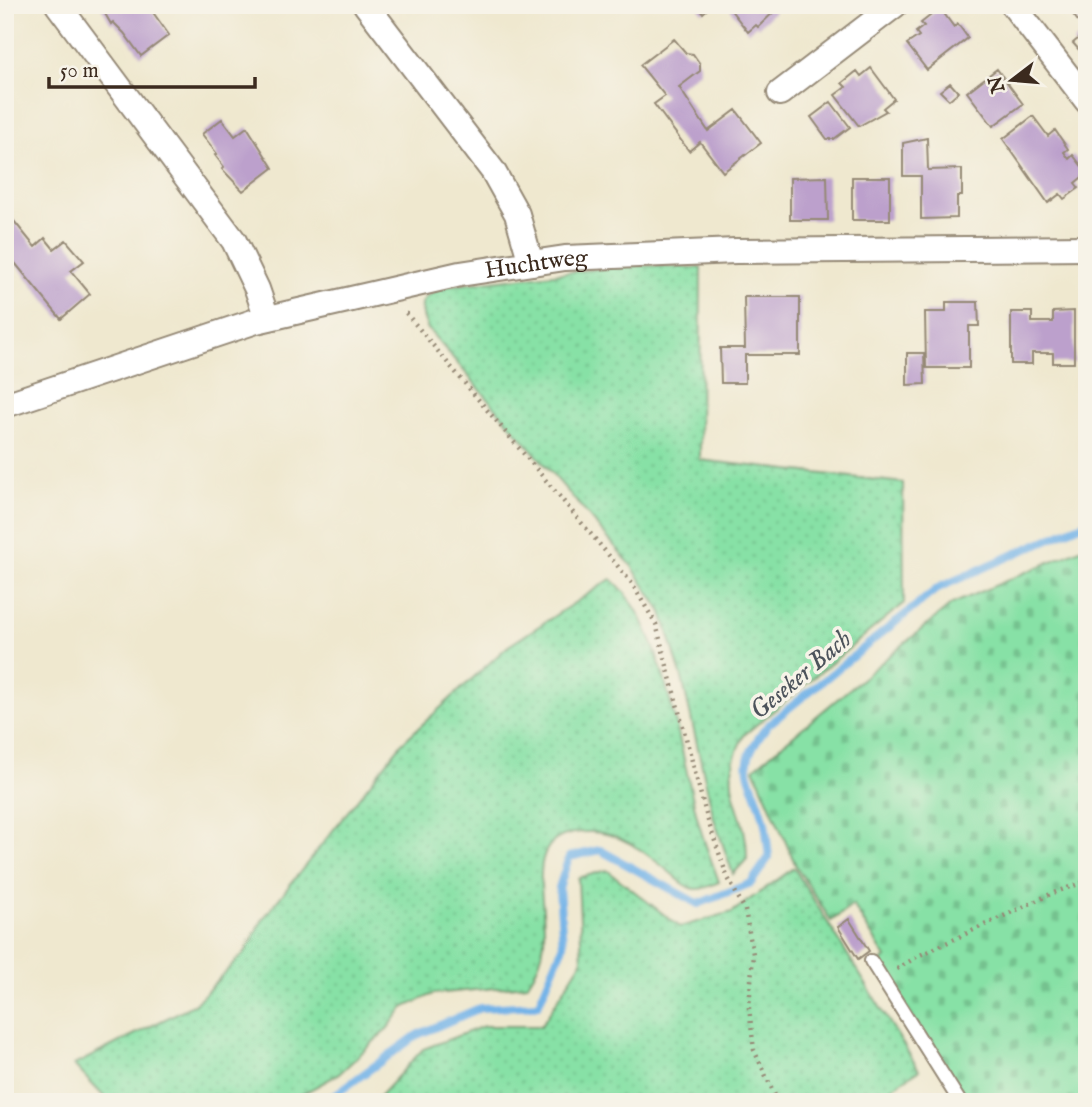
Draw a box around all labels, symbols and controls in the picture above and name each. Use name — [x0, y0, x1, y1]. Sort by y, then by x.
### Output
scale bar — [49, 46, 256, 90]
north arrow — [976, 46, 1046, 116]
text: 50 m — [60, 58, 99, 85]
text: N — [984, 72, 1012, 96]
street label: Huchtweg — [483, 243, 589, 287]
water label: Geseker Bach — [743, 623, 859, 727]

